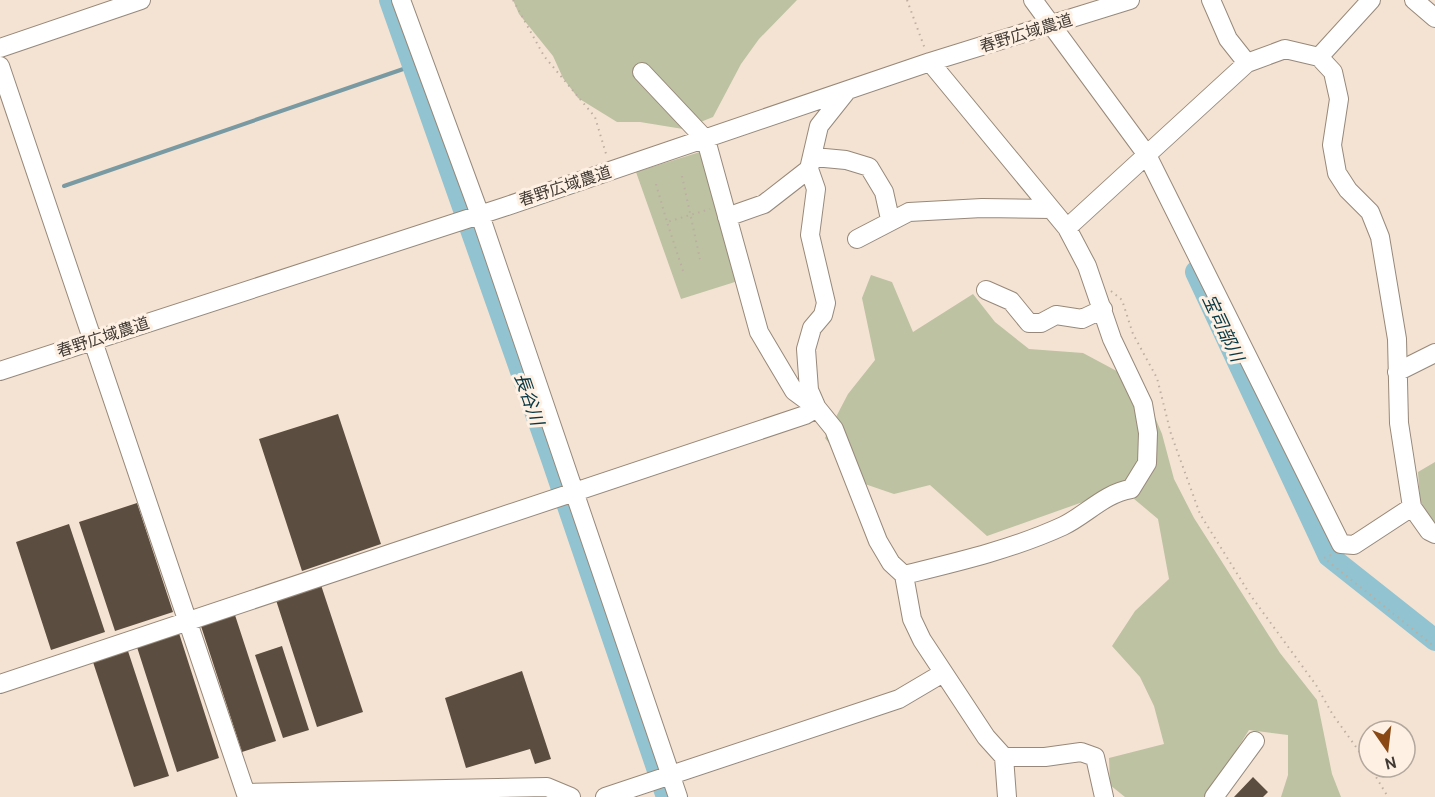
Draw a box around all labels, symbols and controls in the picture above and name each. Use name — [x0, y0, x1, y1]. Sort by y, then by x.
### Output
street label: 春野広域農道 — [977, 10, 1075, 56]
street label: 春野広域農道 — [516, 162, 614, 210]
water label: 宝司部川 — [1198, 291, 1249, 367]
street label: 春野広域農道 — [54, 313, 152, 361]
water label: 長谷川 — [510, 370, 549, 430]
north arrow — [1357, 719, 1417, 779]
text: N — [1383, 752, 1398, 774]

